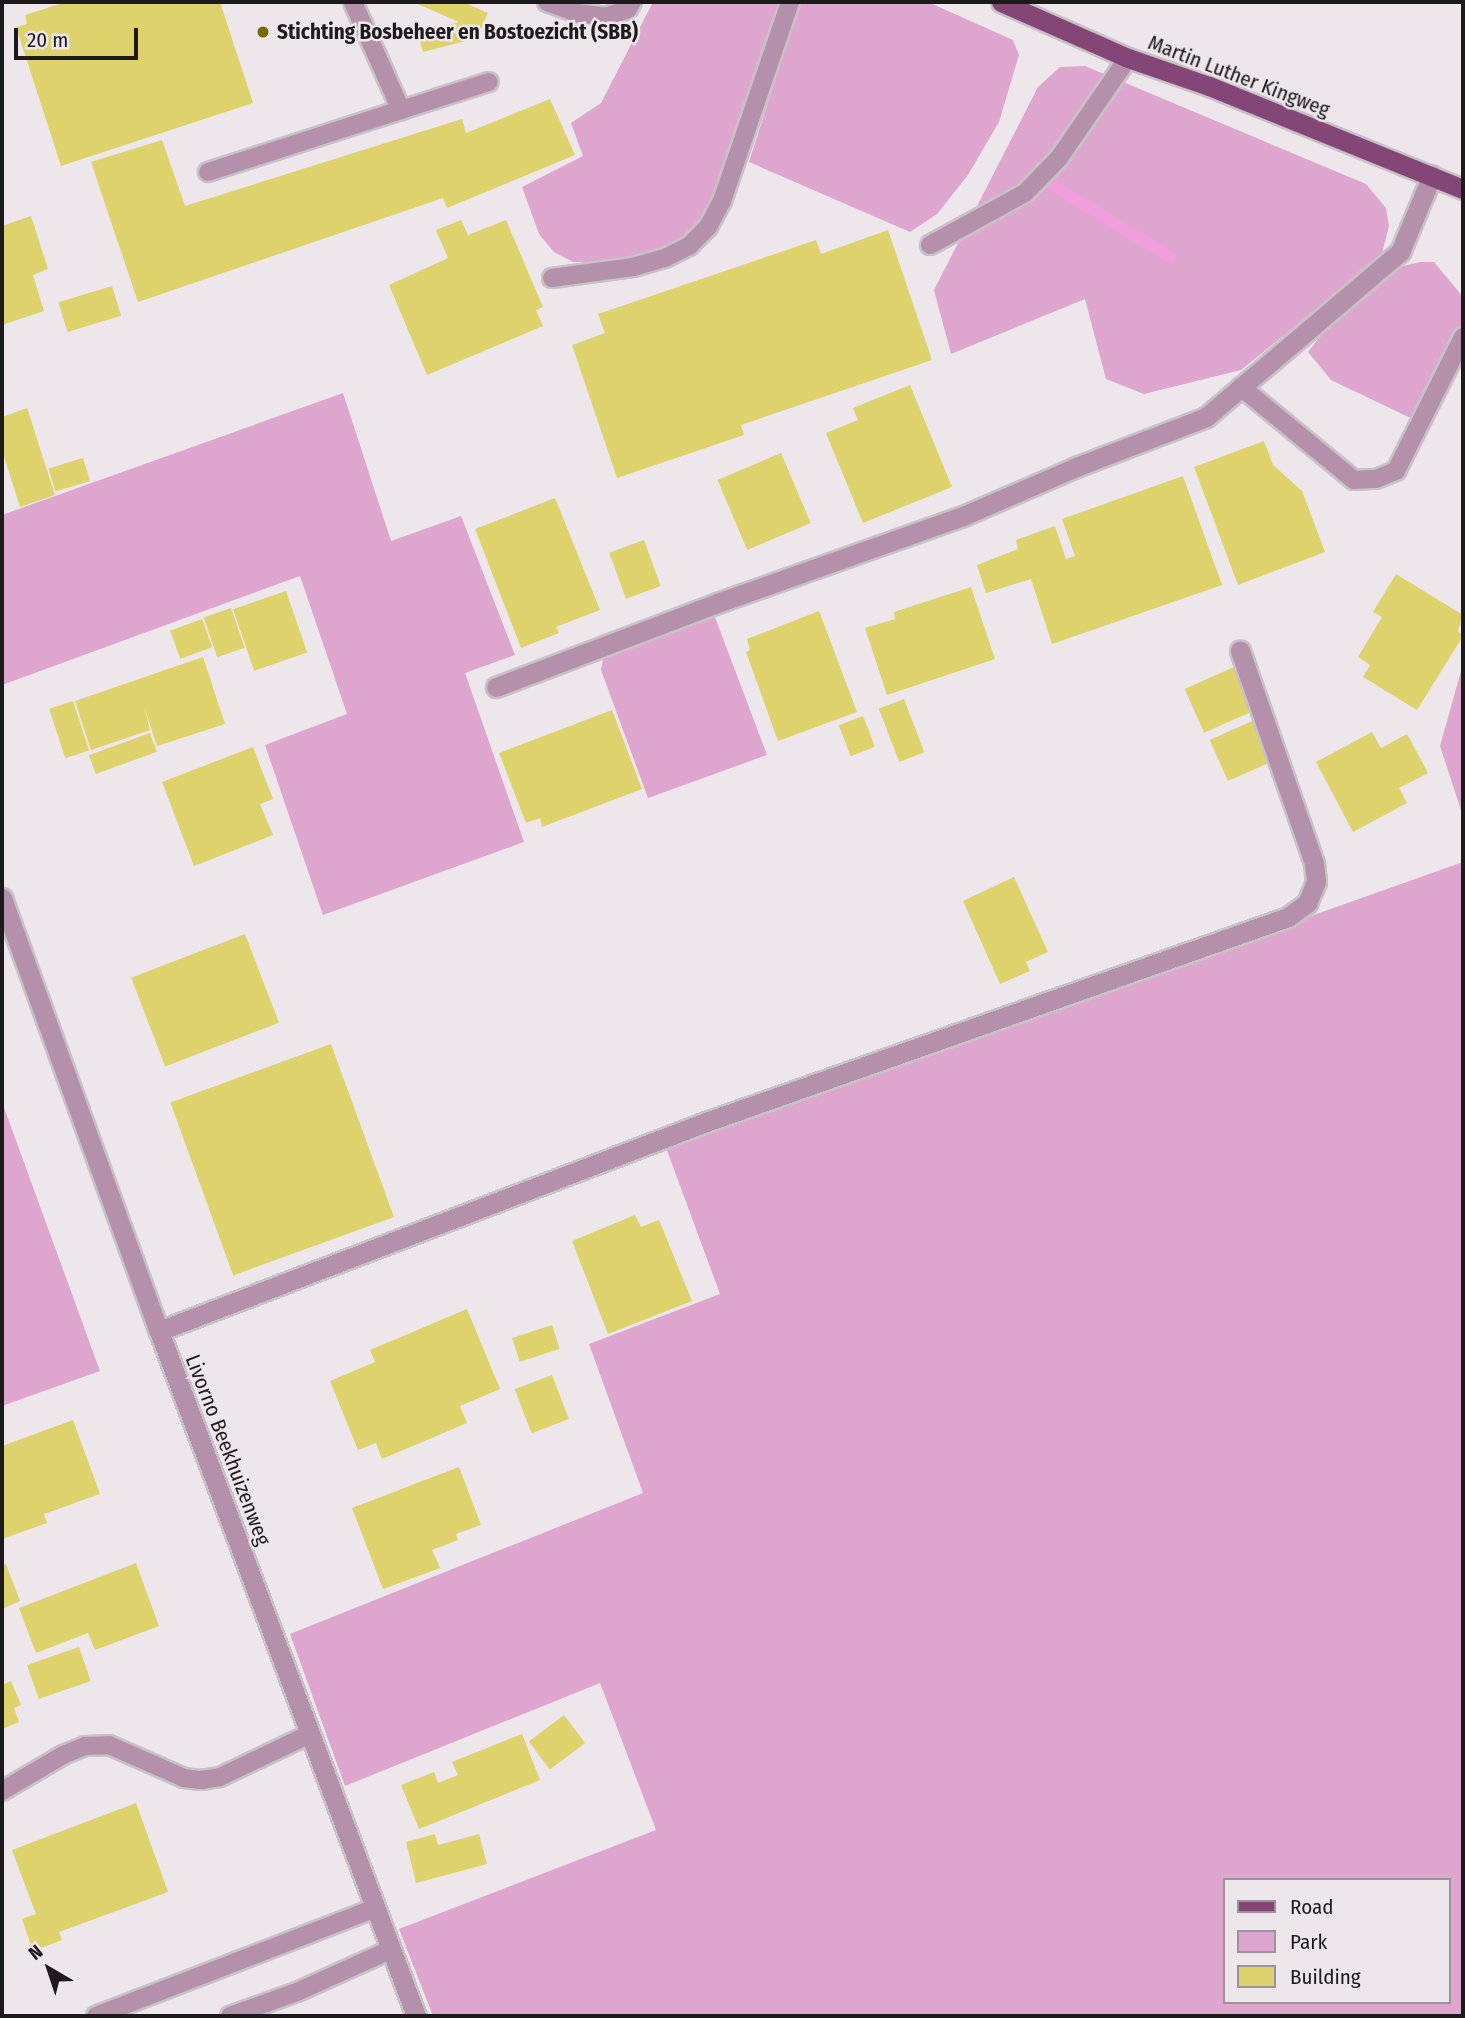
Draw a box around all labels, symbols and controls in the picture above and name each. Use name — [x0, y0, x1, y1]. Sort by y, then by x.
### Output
scale bar — [18, 14, 142, 58]
place label: Stichting Bosbeheer en Bostoezicht (SBB) — [277, 19, 638, 45]
marker: Stichting Bosbeheer en Bostoezicht (SBB) — [255, 24, 271, 40]
text: 20 m — [27, 27, 68, 53]
street label: Martin Luther Kingweg — [1145, 30, 1333, 122]
street label: Livorno Beekhuizenweg — [180, 1351, 276, 1549]
legend — [1224, 1878, 1451, 2004]
text: Road — [1290, 1894, 1334, 1920]
text: Park — [1290, 1929, 1327, 1955]
north arrow — [14, 1934, 84, 2004]
text: N — [24, 1940, 47, 1965]
text: Building — [1290, 1964, 1361, 1990]

